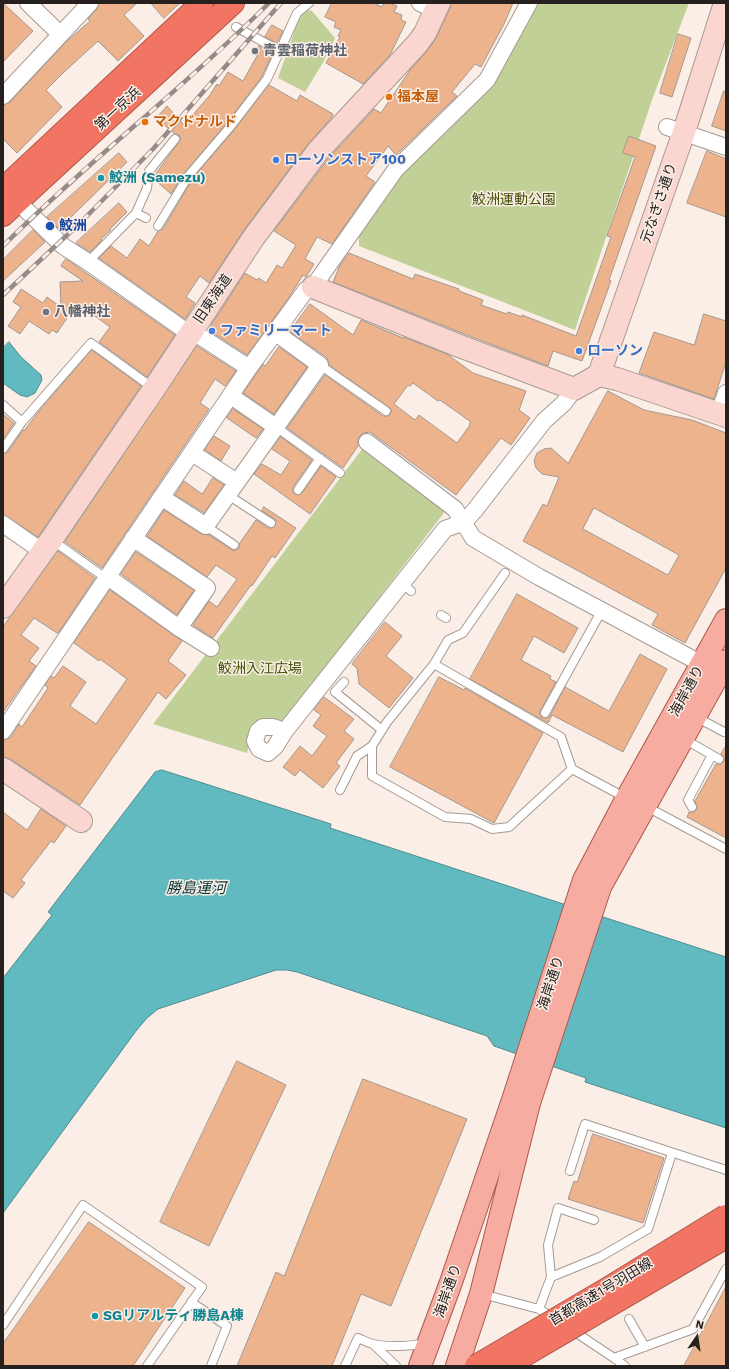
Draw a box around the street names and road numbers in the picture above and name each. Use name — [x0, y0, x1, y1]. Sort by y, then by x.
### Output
street label: 第一京浜 — [92, 84, 144, 134]
street label: 元なぎさ通り — [637, 161, 681, 245]
street label: 旧東海道 — [190, 271, 236, 327]
street label: 海岸通り — [666, 662, 708, 720]
street label: 海岸通り — [534, 954, 568, 1012]
street label: 首都高速1号羽田線 — [546, 1255, 656, 1329]
street label: 海岸通り — [431, 1262, 465, 1320]

